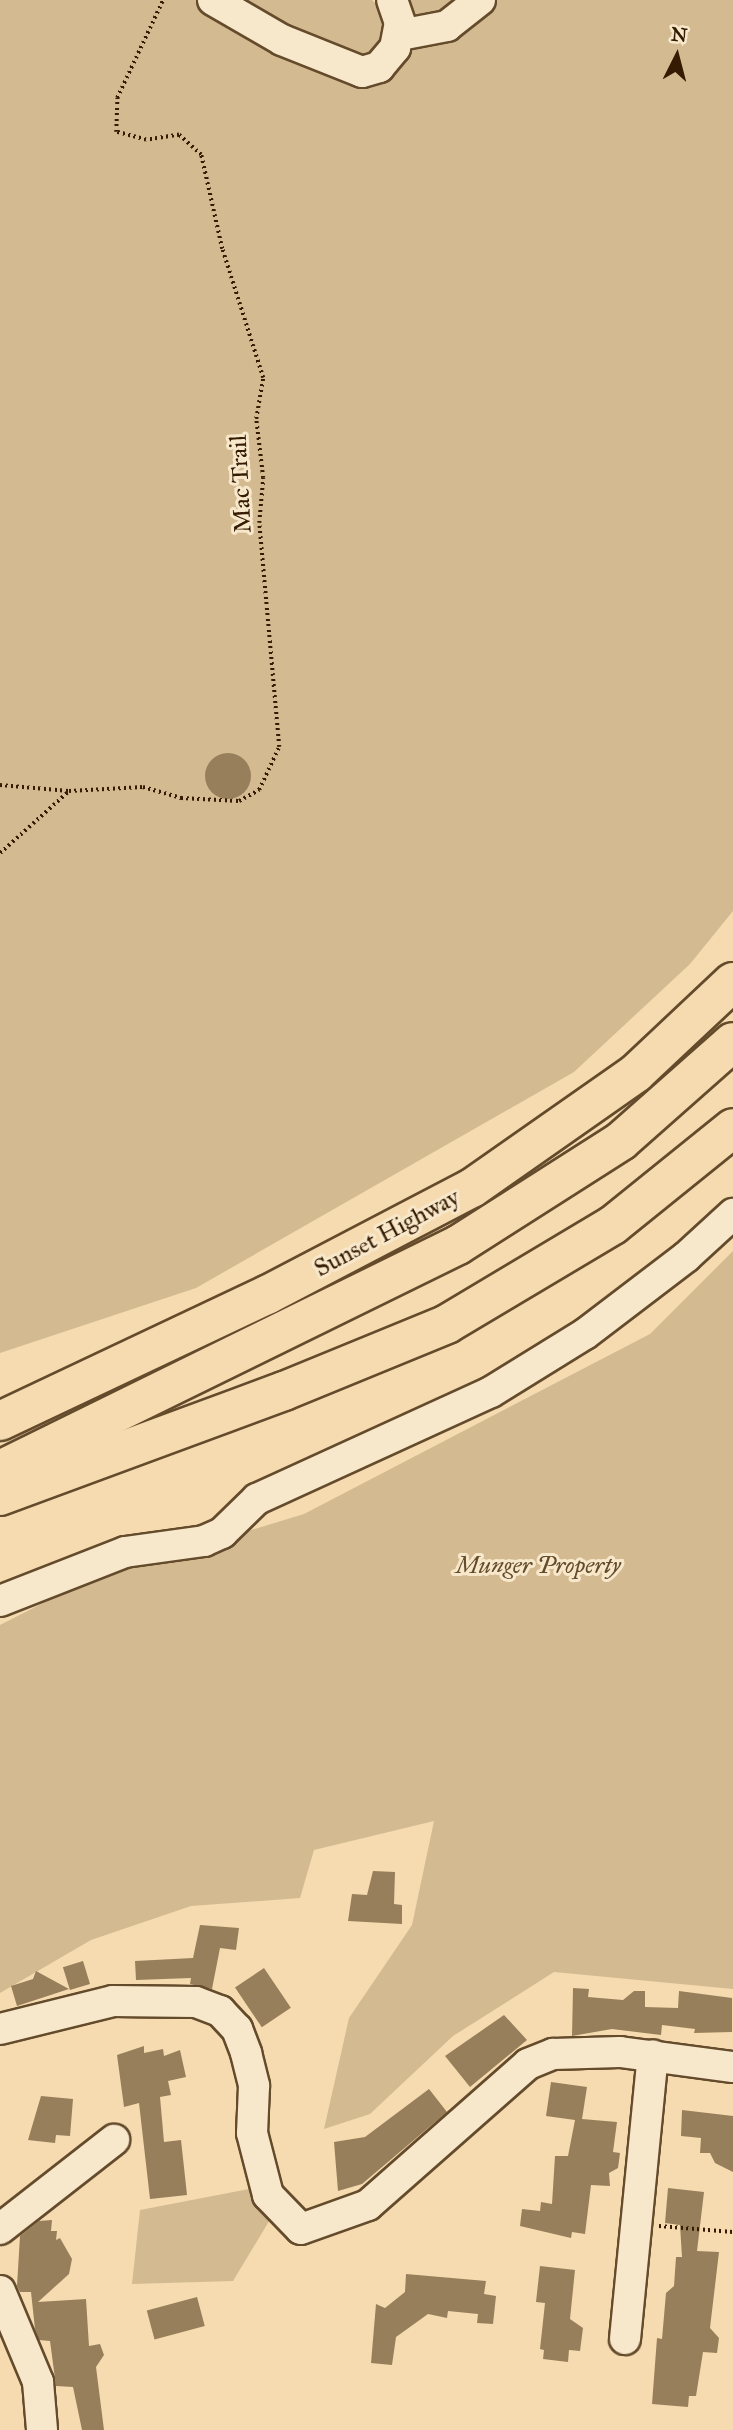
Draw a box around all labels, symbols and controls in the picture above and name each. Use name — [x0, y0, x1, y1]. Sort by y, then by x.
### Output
north arrow — [642, 21, 712, 91]
text: N — [670, 22, 688, 47]
street label: Mac Trail — [224, 434, 258, 534]
street label: Sunset Highway — [309, 1183, 465, 1283]
park label: Munger Property — [455, 1552, 621, 1580]

